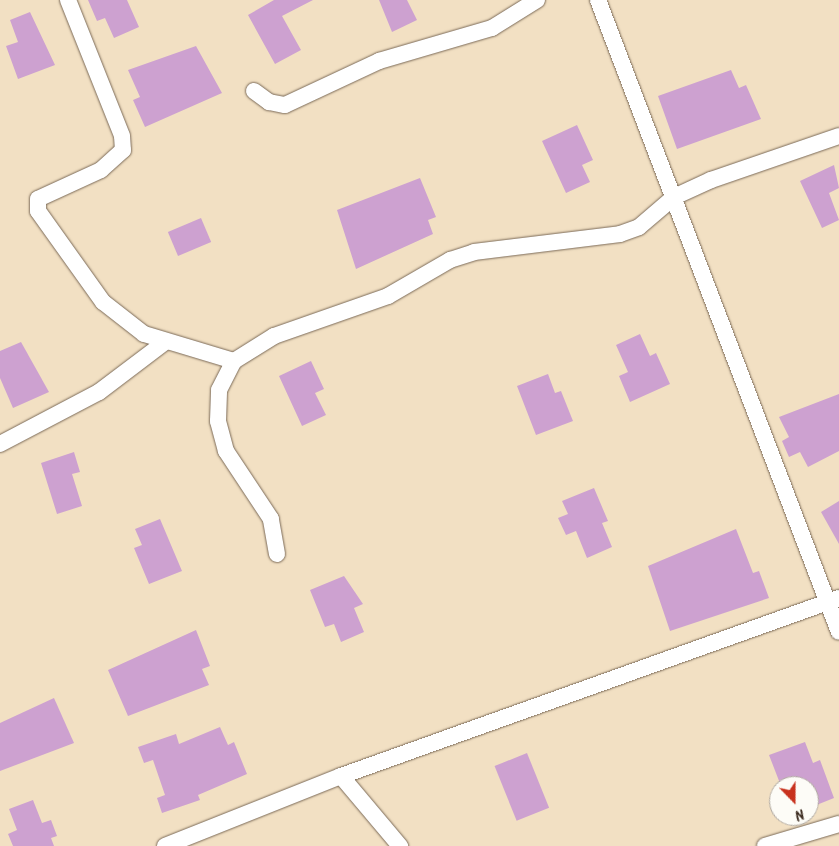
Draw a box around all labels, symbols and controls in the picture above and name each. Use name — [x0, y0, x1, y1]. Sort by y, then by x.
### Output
north arrow — [769, 776, 819, 826]
text: N — [791, 802, 807, 826]

